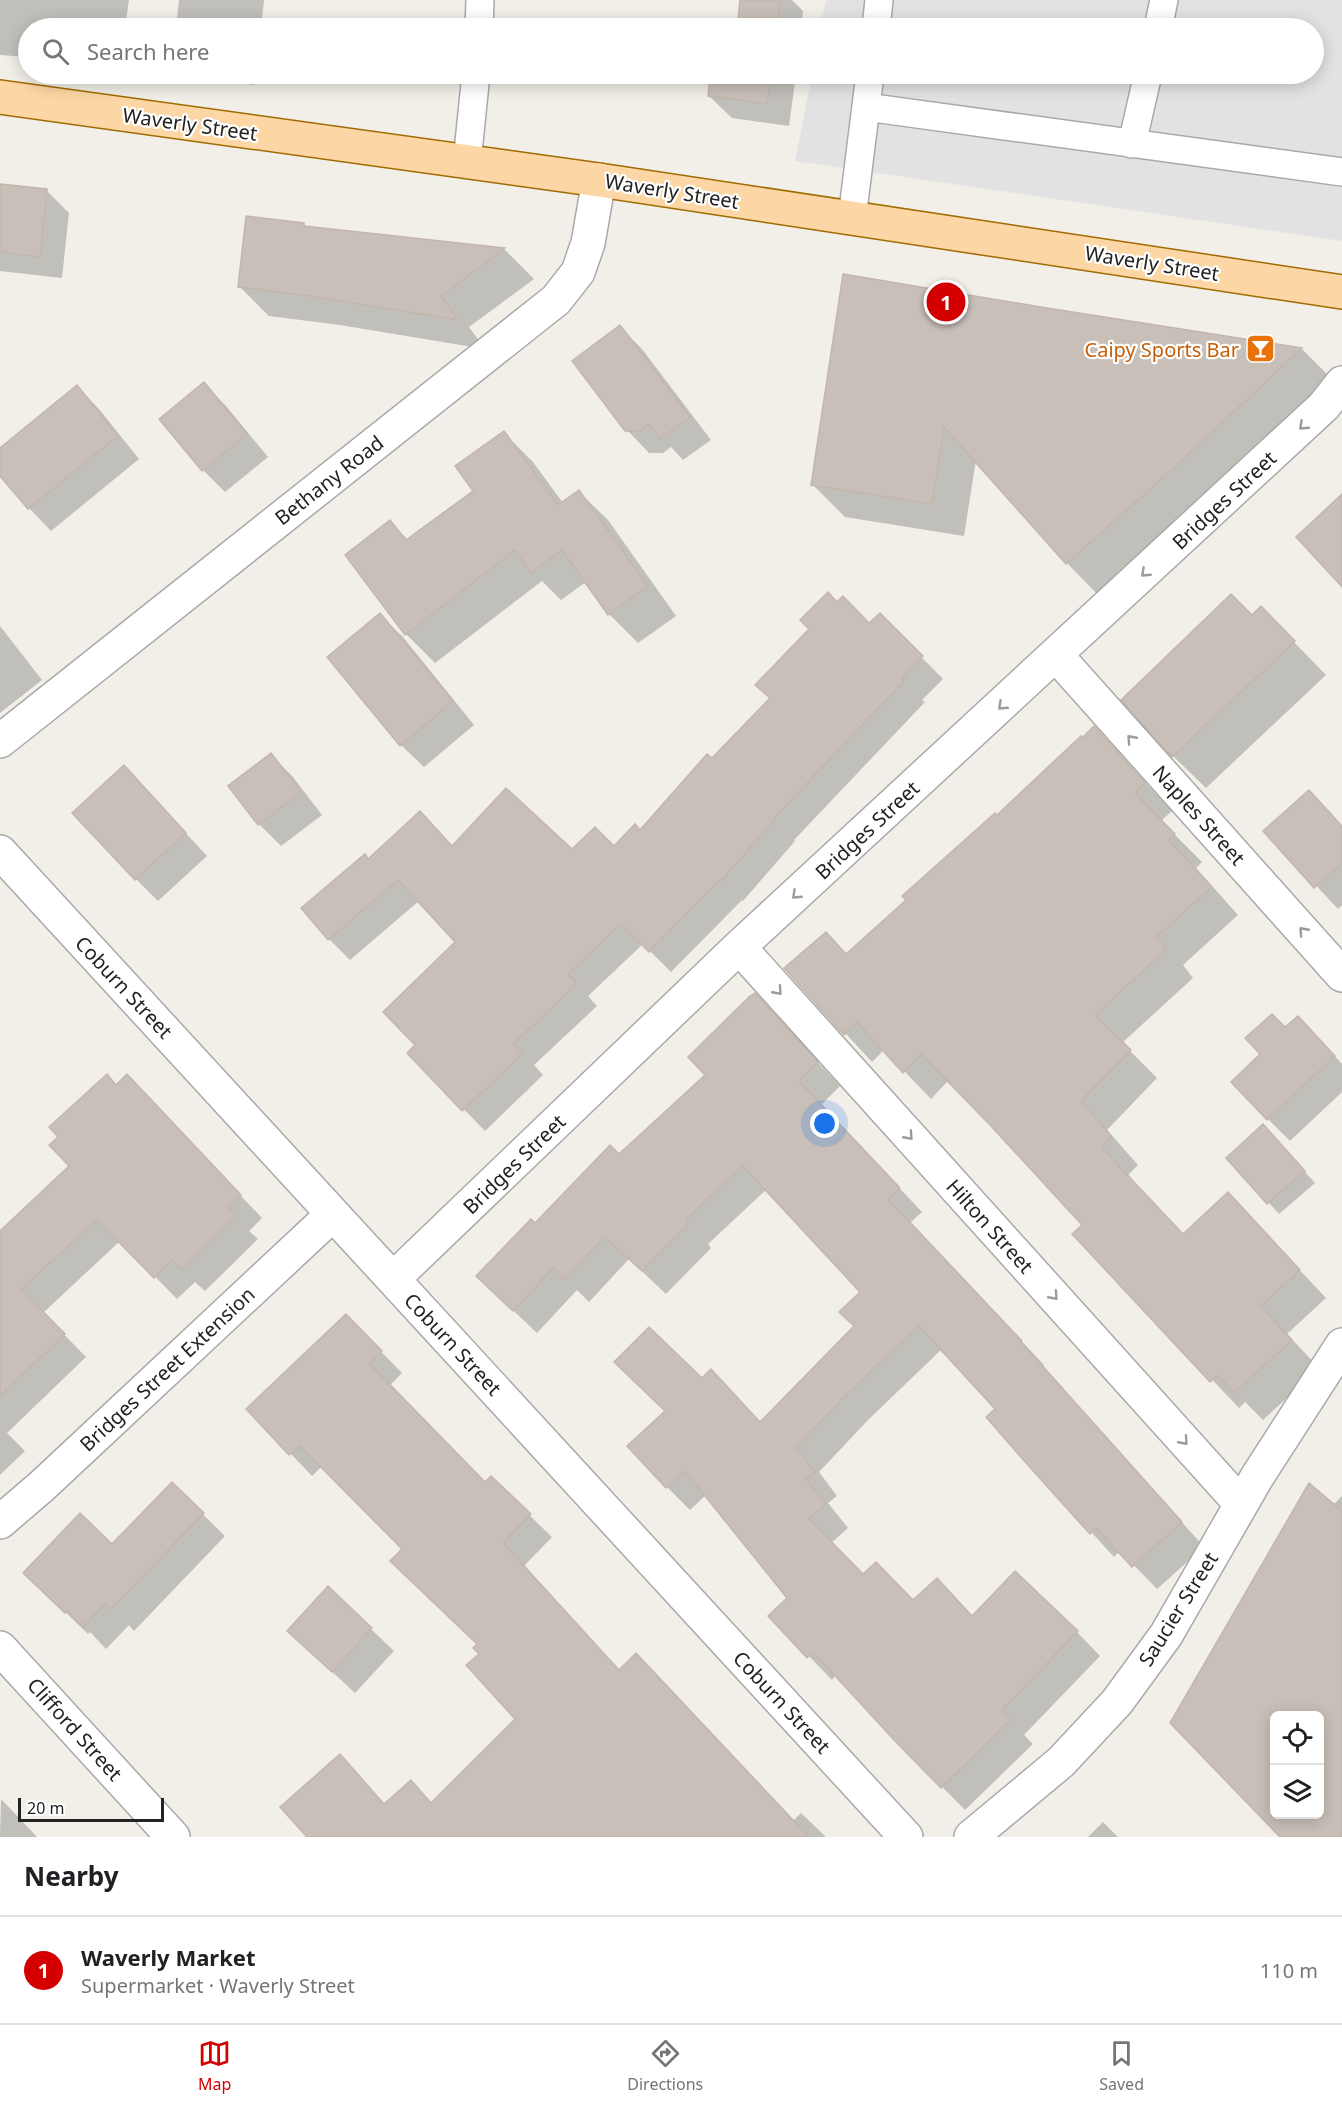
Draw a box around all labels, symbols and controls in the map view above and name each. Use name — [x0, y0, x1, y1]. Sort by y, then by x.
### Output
search box — [18, 18, 1324, 84]
icon: search — [39, 35, 72, 68]
text: Search here — [87, 36, 209, 66]
street label: Waverly Street — [121, 101, 259, 147]
street label: Waverly Street — [603, 167, 741, 215]
street label: Waverly Street — [1083, 239, 1221, 287]
pin: 1 — [926, 280, 966, 324]
bar icon: Caipy Sports Bar — [1244, 333, 1276, 365]
place label: Caipy Sports Bar — [1085, 336, 1239, 363]
one-way arrow — [1299, 419, 1310, 430]
street label: Bethany Road — [269, 429, 389, 531]
street label: Bridges Street — [1166, 445, 1282, 555]
one-way arrow — [1141, 566, 1151, 577]
one-way arrow — [998, 698, 1009, 709]
one-way arrow — [1127, 735, 1138, 746]
street label: Naples Street — [1147, 759, 1251, 871]
street label: Bridges Street — [809, 775, 925, 885]
one-way arrow — [793, 888, 803, 899]
one-way arrow — [1299, 928, 1310, 938]
street label: Coburn Street — [69, 930, 179, 1044]
one-way arrow — [771, 984, 782, 995]
street label: Bridges Street — [457, 1108, 571, 1220]
your location — [810, 1109, 839, 1138]
one-way arrow — [902, 1129, 913, 1139]
street label: Hilton Street — [941, 1173, 1039, 1279]
street label: Bridges Street Extension — [74, 1281, 260, 1457]
street label: Coburn Street — [398, 1287, 508, 1401]
one-way arrow — [1047, 1289, 1058, 1300]
one-way arrow — [1177, 1434, 1188, 1445]
street label: Saucier Street — [1132, 1547, 1224, 1671]
street label: Coburn Street — [727, 1645, 837, 1759]
street label: Clifford Street — [21, 1672, 129, 1786]
map controls — [1270, 1711, 1324, 1819]
button: locate — [1270, 1711, 1324, 1765]
button: layers — [1270, 1765, 1324, 1819]
scale bar — [18, 1795, 164, 1822]
text: 20 m — [27, 1797, 64, 1819]
text: Nearby — [24, 1858, 119, 1894]
text: Waverly Market — [81, 1942, 255, 1972]
text: 1 — [38, 1957, 49, 1984]
text: 110 m — [1260, 1957, 1318, 1984]
text: Supermarket · Waverly Street — [81, 1972, 355, 1999]
tab: Map — [198, 2037, 231, 2095]
tab: Directions — [627, 2037, 703, 2095]
tab: Saved — [1099, 2037, 1144, 2095]

